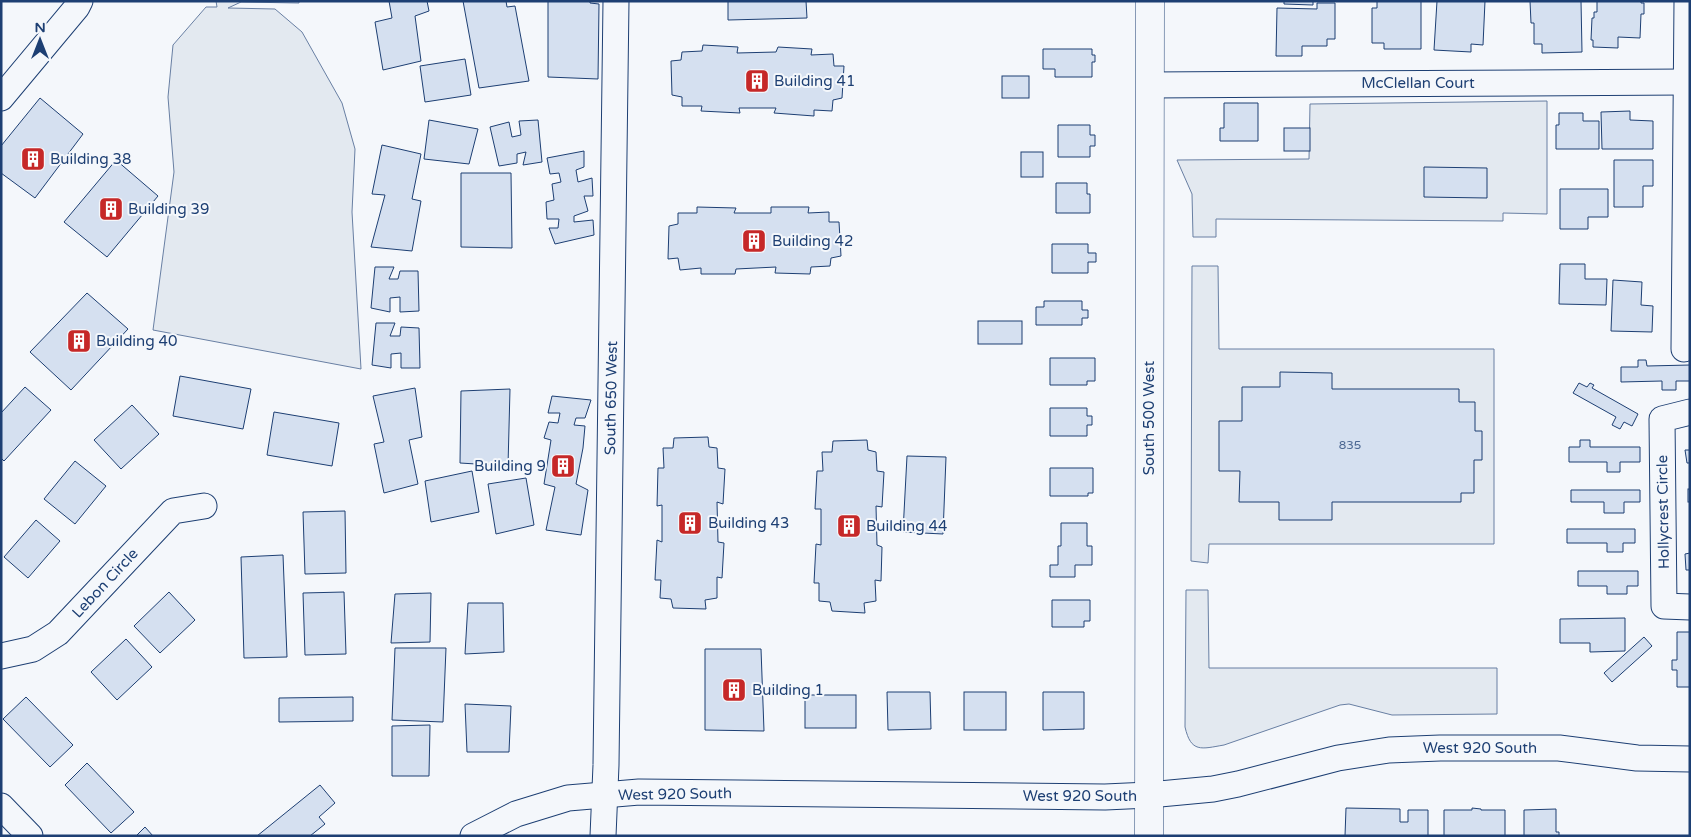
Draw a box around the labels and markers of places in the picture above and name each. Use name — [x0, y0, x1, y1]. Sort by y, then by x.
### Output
building icon: Building 41 — [744, 68, 770, 94]
place label: Building 41 — [774, 72, 855, 90]
building icon: Building 38 — [20, 146, 46, 172]
place label: Building 38 — [50, 150, 131, 168]
building icon: Building 39 — [98, 196, 124, 222]
place label: Building 39 — [128, 200, 209, 218]
building icon: Building 42 — [741, 228, 767, 254]
place label: Building 42 — [772, 232, 853, 250]
building icon: Building 40 — [66, 328, 92, 354]
place label: Building 40 — [96, 332, 177, 350]
building icon: Building 9 — [550, 453, 576, 479]
place label: Building 9 — [474, 457, 546, 475]
building icon: Building 43 — [677, 510, 703, 536]
building icon: Building 44 — [836, 513, 862, 539]
place label: Building 43 — [708, 514, 789, 532]
place label: Building 44 — [866, 517, 947, 535]
building icon: Building 1 — [721, 677, 747, 703]
place label: Building 1 — [752, 681, 824, 699]

